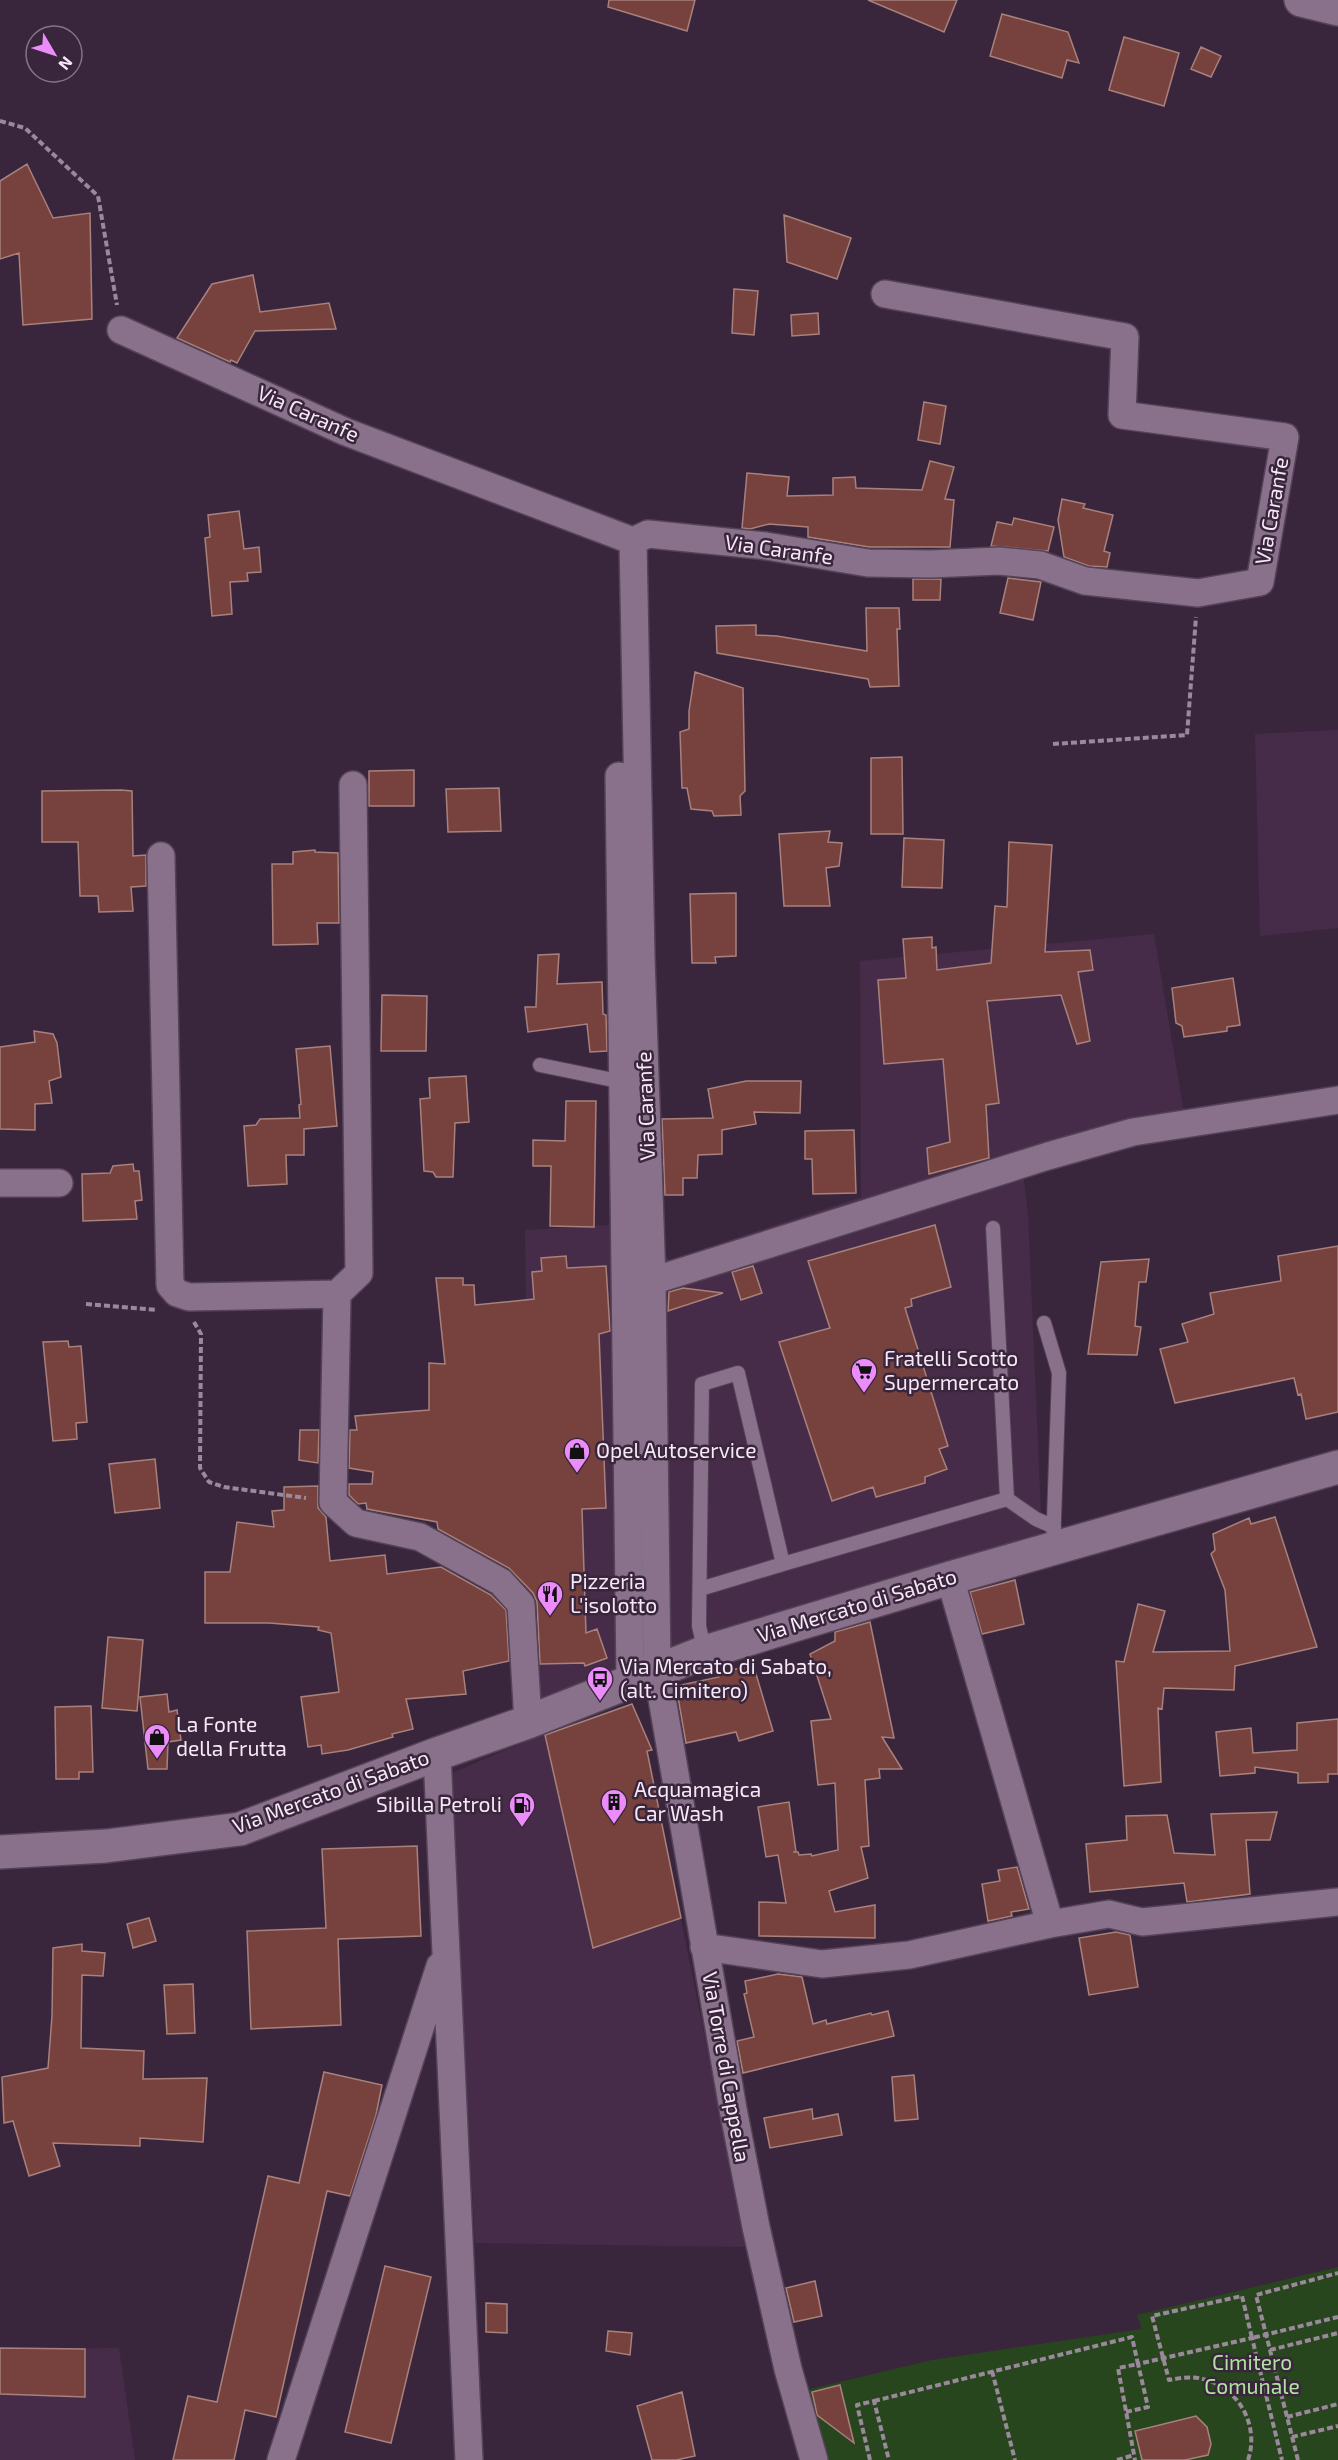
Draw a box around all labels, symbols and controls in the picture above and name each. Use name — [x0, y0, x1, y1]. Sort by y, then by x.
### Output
north arrow — [24, 24, 84, 84]
text: N — [55, 53, 77, 74]
street label: Via Caranfe — [254, 379, 363, 446]
street label: Via Caranfe — [1249, 455, 1292, 567]
street label: Via Caranfe — [724, 529, 835, 568]
street label: Via Caranfe — [630, 1051, 659, 1161]
place label: Fratelli Scotto Supermercato — [884, 1345, 1019, 1394]
supermarket icon: Fratelli Scotto Supermercato — [849, 1356, 879, 1394]
shop icon: Opel Autoservice — [562, 1436, 592, 1474]
place label: Opel Autoservice — [596, 1437, 756, 1462]
street label: Via Mercato di Sabato — [754, 1562, 959, 1647]
place label: Pizzeria L'isolotto — [570, 1568, 657, 1617]
restaurant icon: Pizzeria L'isolotto — [535, 1579, 565, 1617]
place label: Via Mercato di Sabato, (alt. Cimitero) — [620, 1653, 832, 1702]
bus stop icon: Via Mercato di Sabato, (alt. Cimitero) — [585, 1664, 615, 1702]
place label: La Fonte della Frutta — [176, 1711, 287, 1760]
shop icon: La Fonte della Frutta — [142, 1722, 172, 1760]
street label: Via Mercato di Sabato — [229, 1743, 432, 1838]
place label: Acquamagica Car Wash — [634, 1776, 761, 1825]
building icon: Acquamagica Car Wash — [599, 1787, 629, 1825]
fuel station icon: Sibilla Petroli — [507, 1790, 537, 1828]
place label: Sibilla Petroli — [376, 1791, 502, 1816]
street label: Via Torre di Cappella — [698, 1969, 757, 2164]
park label: Cimitero Comunale — [1204, 2349, 1300, 2398]

